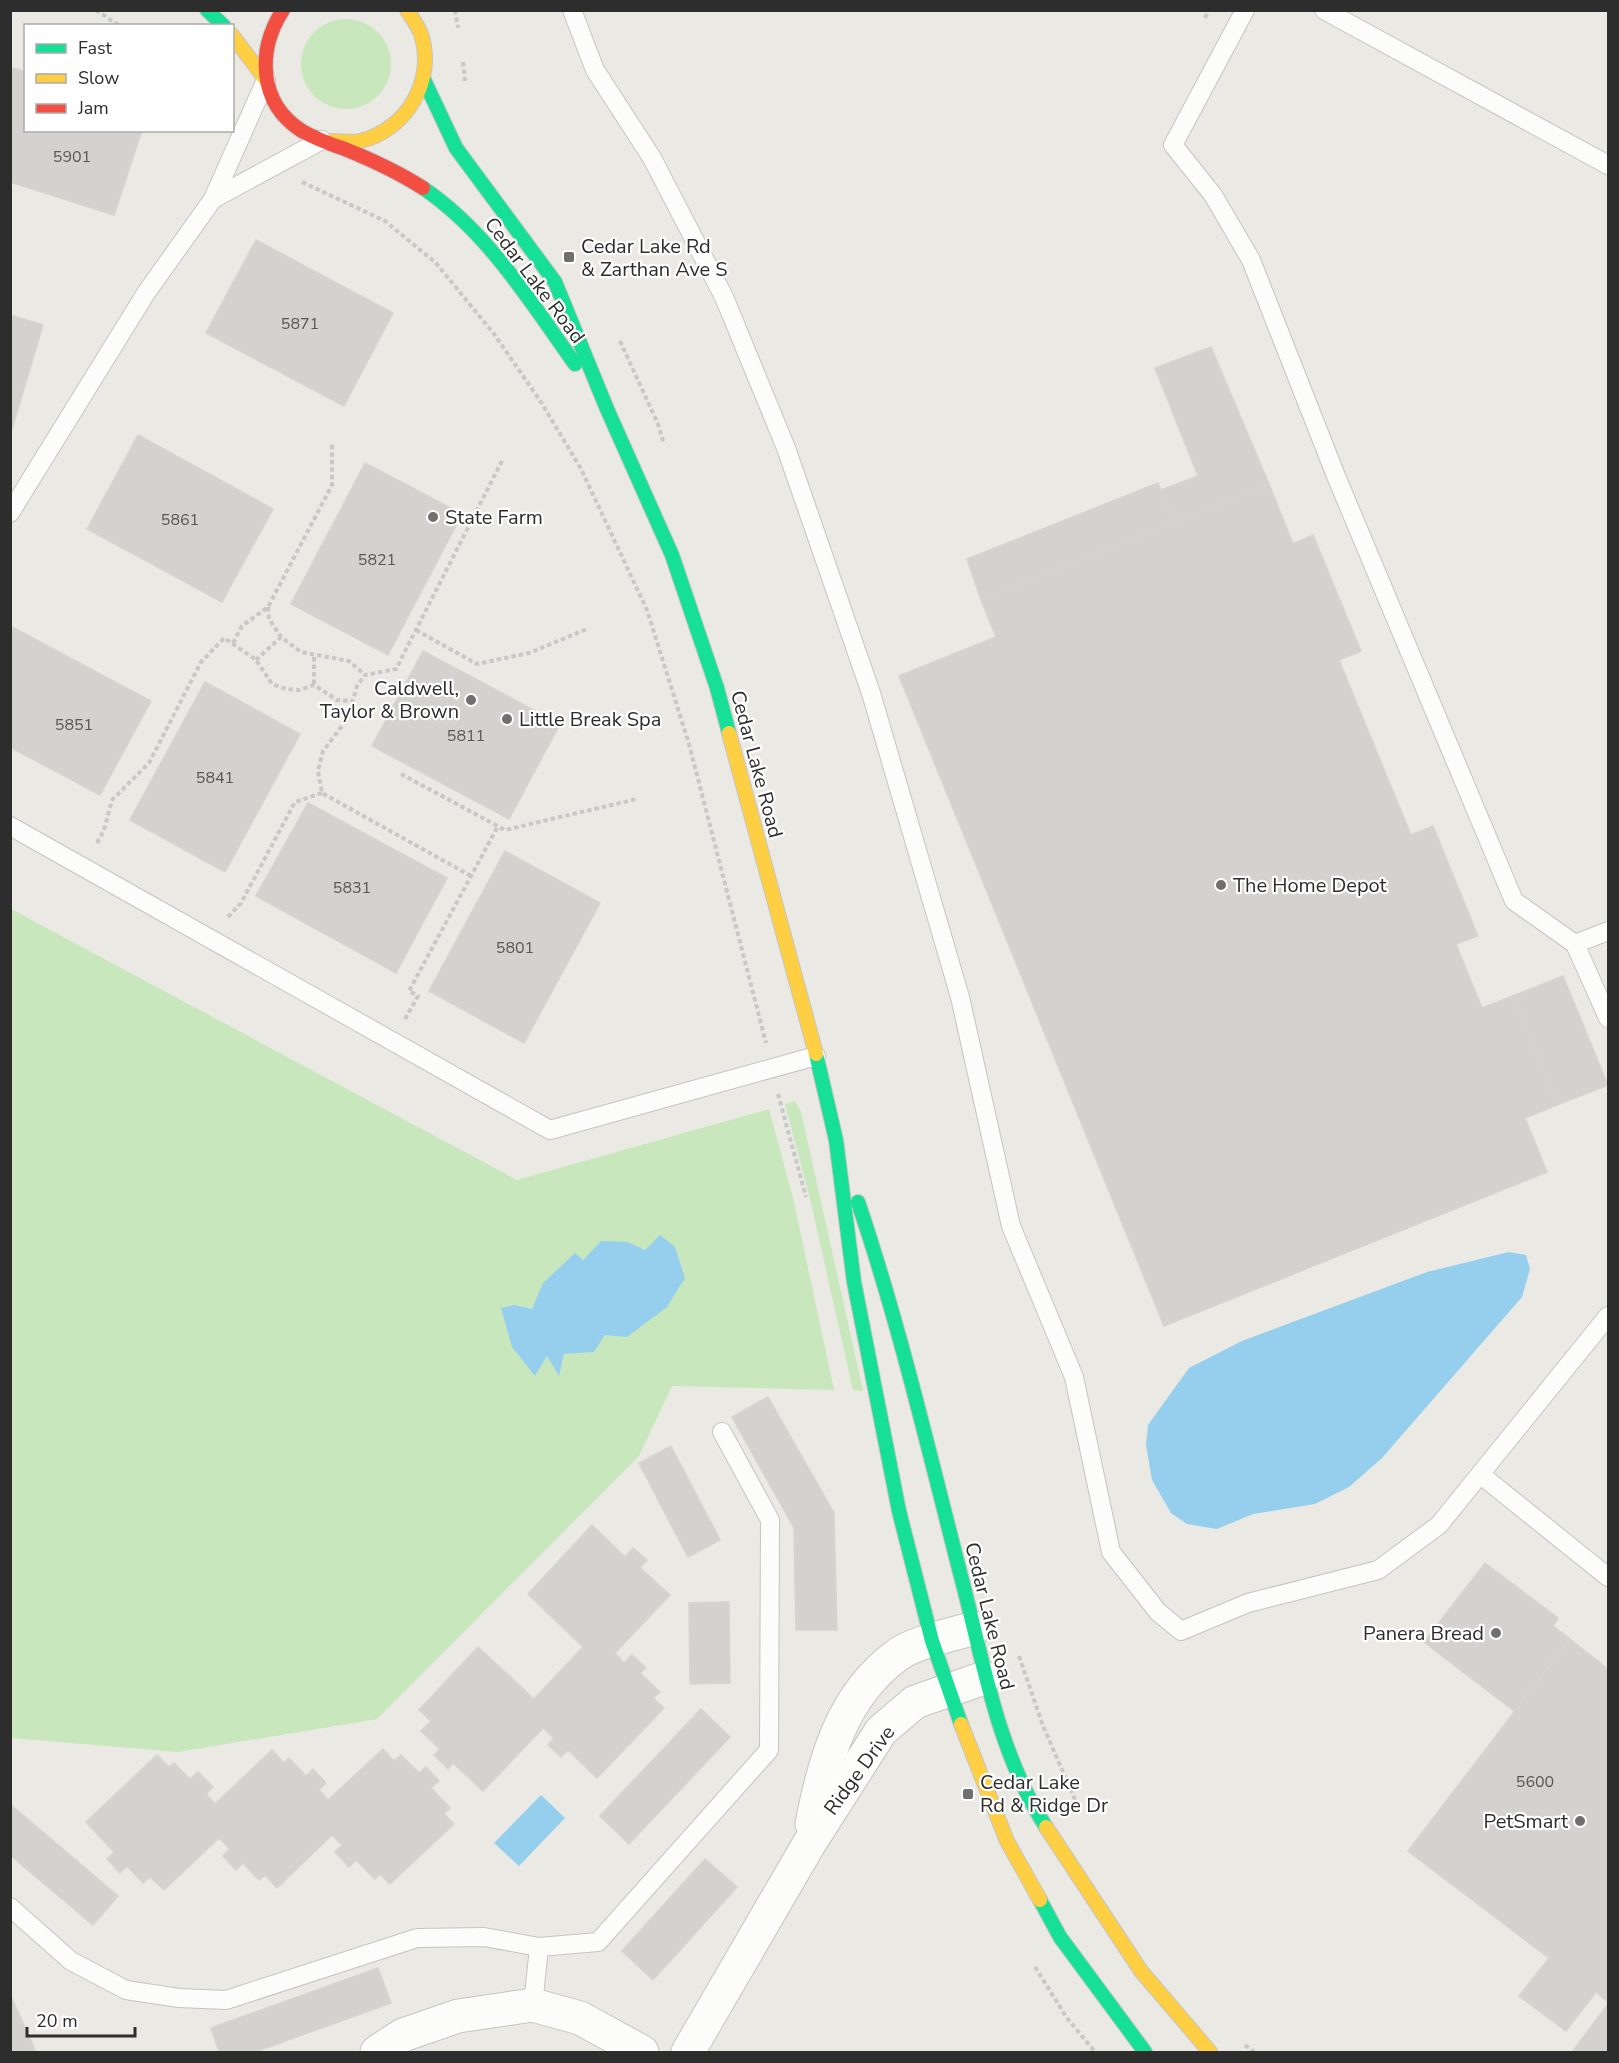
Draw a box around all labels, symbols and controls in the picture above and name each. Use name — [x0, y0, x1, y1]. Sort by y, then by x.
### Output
legend — [24, 24, 234, 132]
text: Fast — [78, 36, 113, 60]
text: Slow — [78, 66, 119, 90]
text: Jam — [77, 96, 109, 120]
house number: 5901 — [53, 146, 91, 168]
street label: Cedar Lake Road — [478, 212, 591, 349]
place label: Cedar Lake Rd & Zarthan Ave S — [581, 233, 728, 283]
marker: Cedar Lake Rd & Zarthan Ave S — [562, 250, 576, 264]
house number: 5871 — [281, 313, 319, 335]
place label: State Farm — [445, 504, 543, 531]
house number: 5861 — [161, 509, 199, 531]
marker: State Farm — [426, 510, 440, 524]
house number: 5821 — [358, 549, 396, 571]
place label: Caldwell, Taylor & Brown — [320, 675, 459, 725]
street label: Cedar Lake Road — [724, 687, 789, 841]
marker: Caldwell, Taylor & Brown — [464, 693, 478, 707]
place label: Little Break Spa — [519, 706, 661, 733]
marker: Little Break Spa — [500, 712, 514, 726]
house number: 5851 — [55, 714, 93, 736]
house number: 5811 — [447, 725, 485, 747]
house number: 5841 — [196, 767, 234, 789]
place label: The Home Depot — [1233, 872, 1388, 899]
house number: 5831 — [333, 877, 371, 899]
marker: The Home Depot — [1214, 878, 1228, 892]
house number: 5801 — [496, 937, 534, 959]
street label: Cedar Lake Road — [958, 1539, 1021, 1693]
place label: Panera Bread — [1363, 1620, 1484, 1647]
marker: Panera Bread — [1489, 1626, 1503, 1640]
street label: Ridge Drive — [818, 1720, 901, 1821]
place label: Cedar Lake Rd & Ridge Dr — [980, 1769, 1108, 1819]
house number: 5600 — [1516, 1771, 1554, 1793]
marker: Cedar Lake Rd & Ridge Dr — [961, 1787, 975, 1801]
place label: PetSmart — [1483, 1808, 1569, 1835]
marker: PetSmart — [1573, 1814, 1587, 1828]
scale bar — [27, 2000, 135, 2038]
text: 20 m — [36, 2009, 78, 2033]

